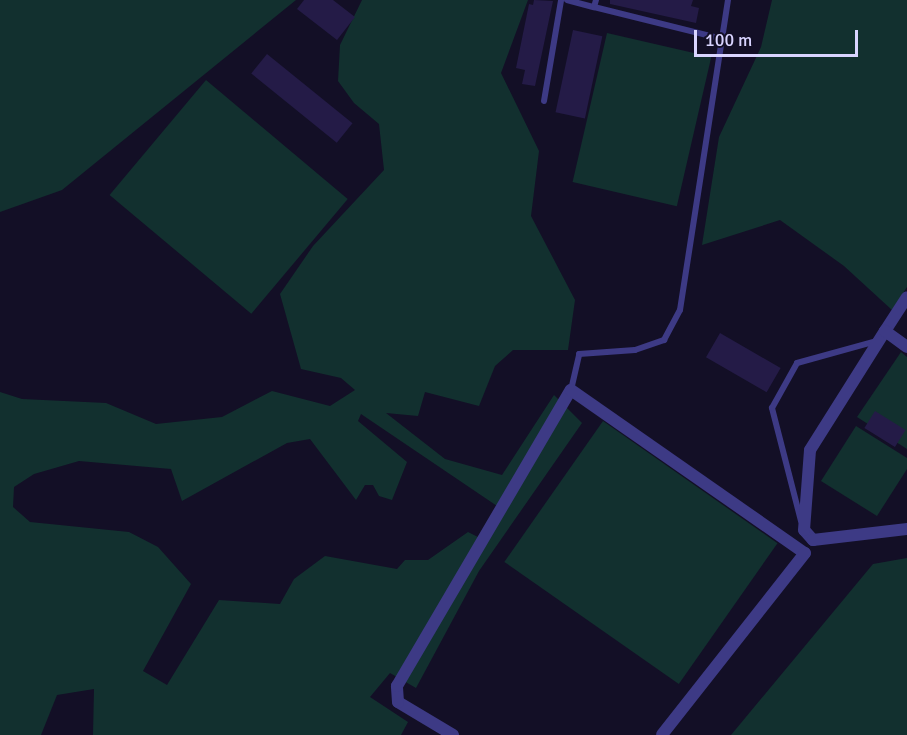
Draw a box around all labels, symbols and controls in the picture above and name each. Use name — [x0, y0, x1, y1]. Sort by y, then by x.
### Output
scale bar — [697, 18, 860, 56]
text: 100 m — [705, 29, 752, 51]

